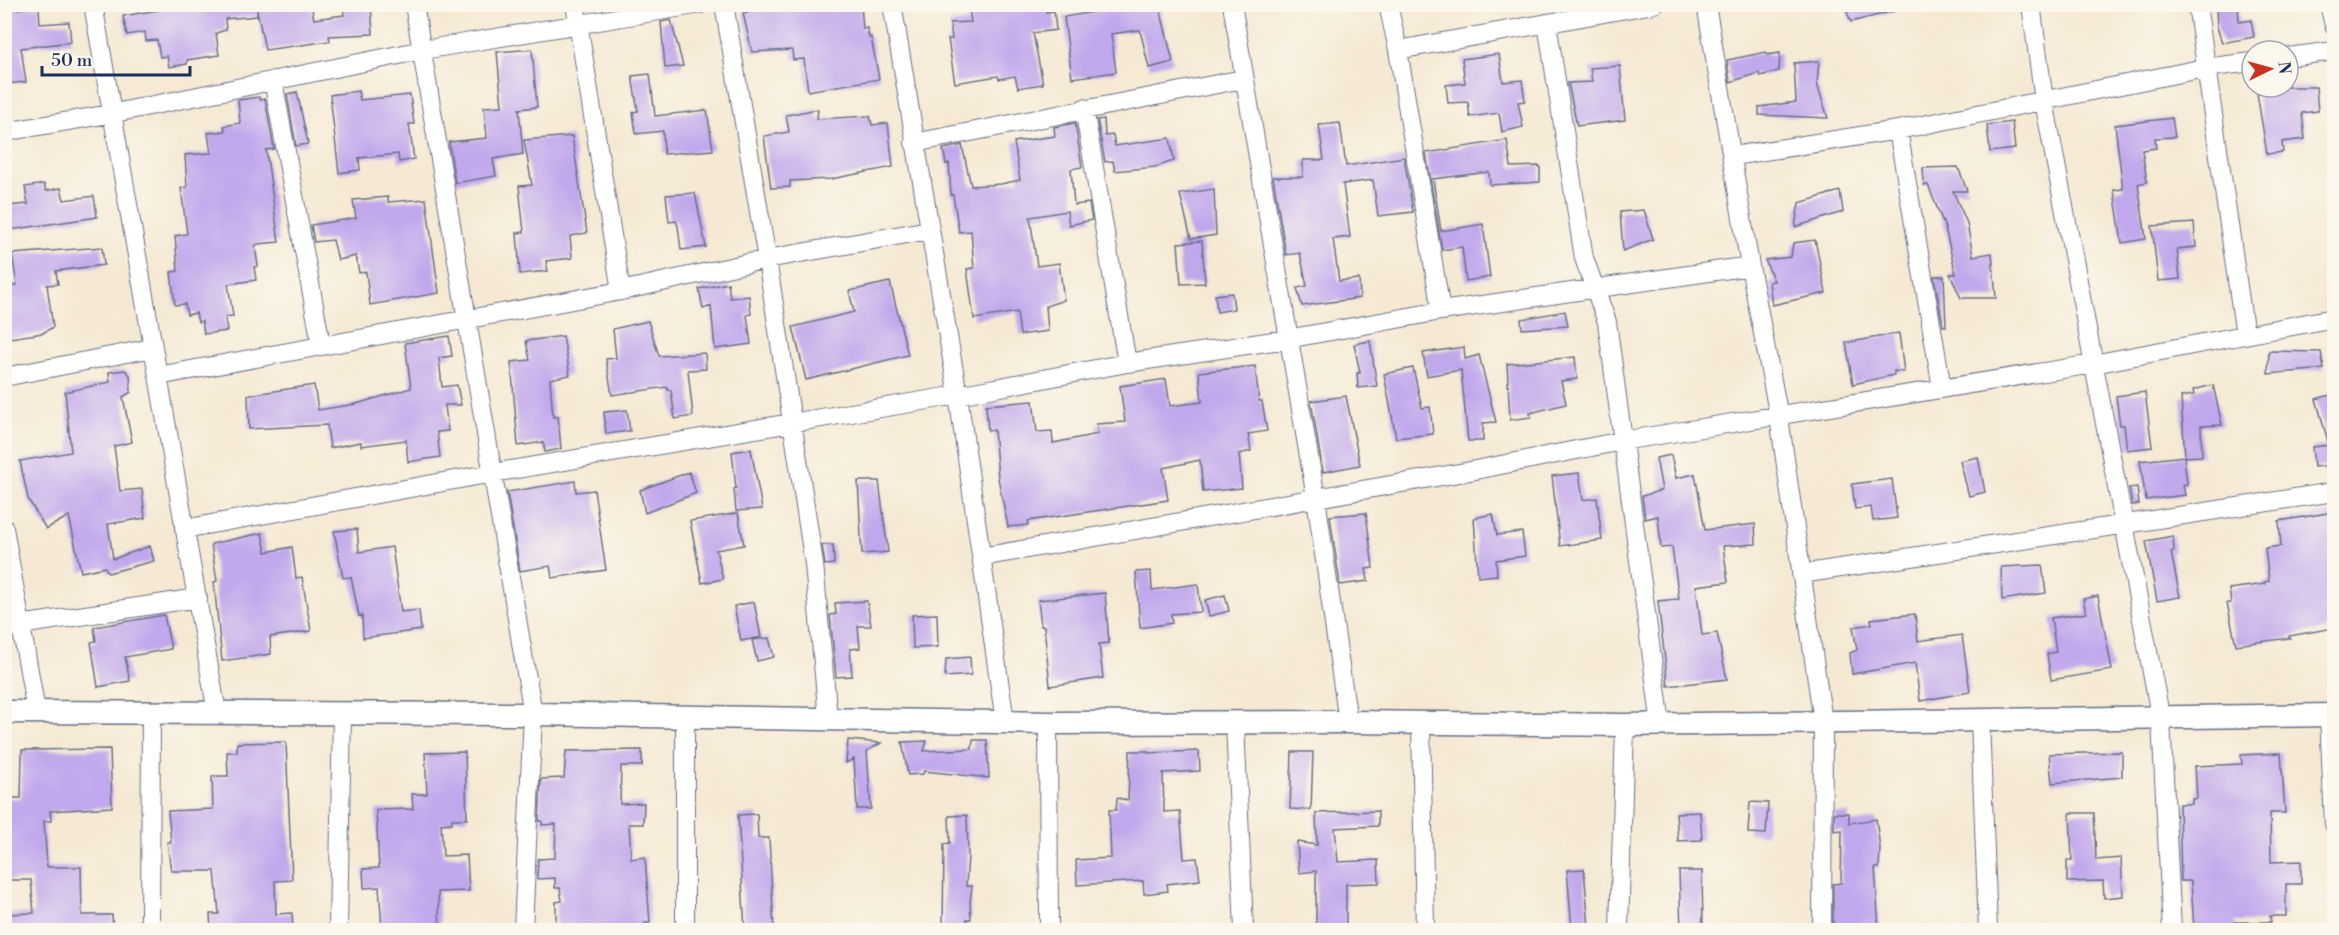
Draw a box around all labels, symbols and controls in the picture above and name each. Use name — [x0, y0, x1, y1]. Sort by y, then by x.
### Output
scale bar — [42, 39, 190, 77]
north arrow — [2240, 39, 2300, 99]
text: 50 m — [51, 49, 93, 72]
text: N — [2273, 61, 2294, 75]

